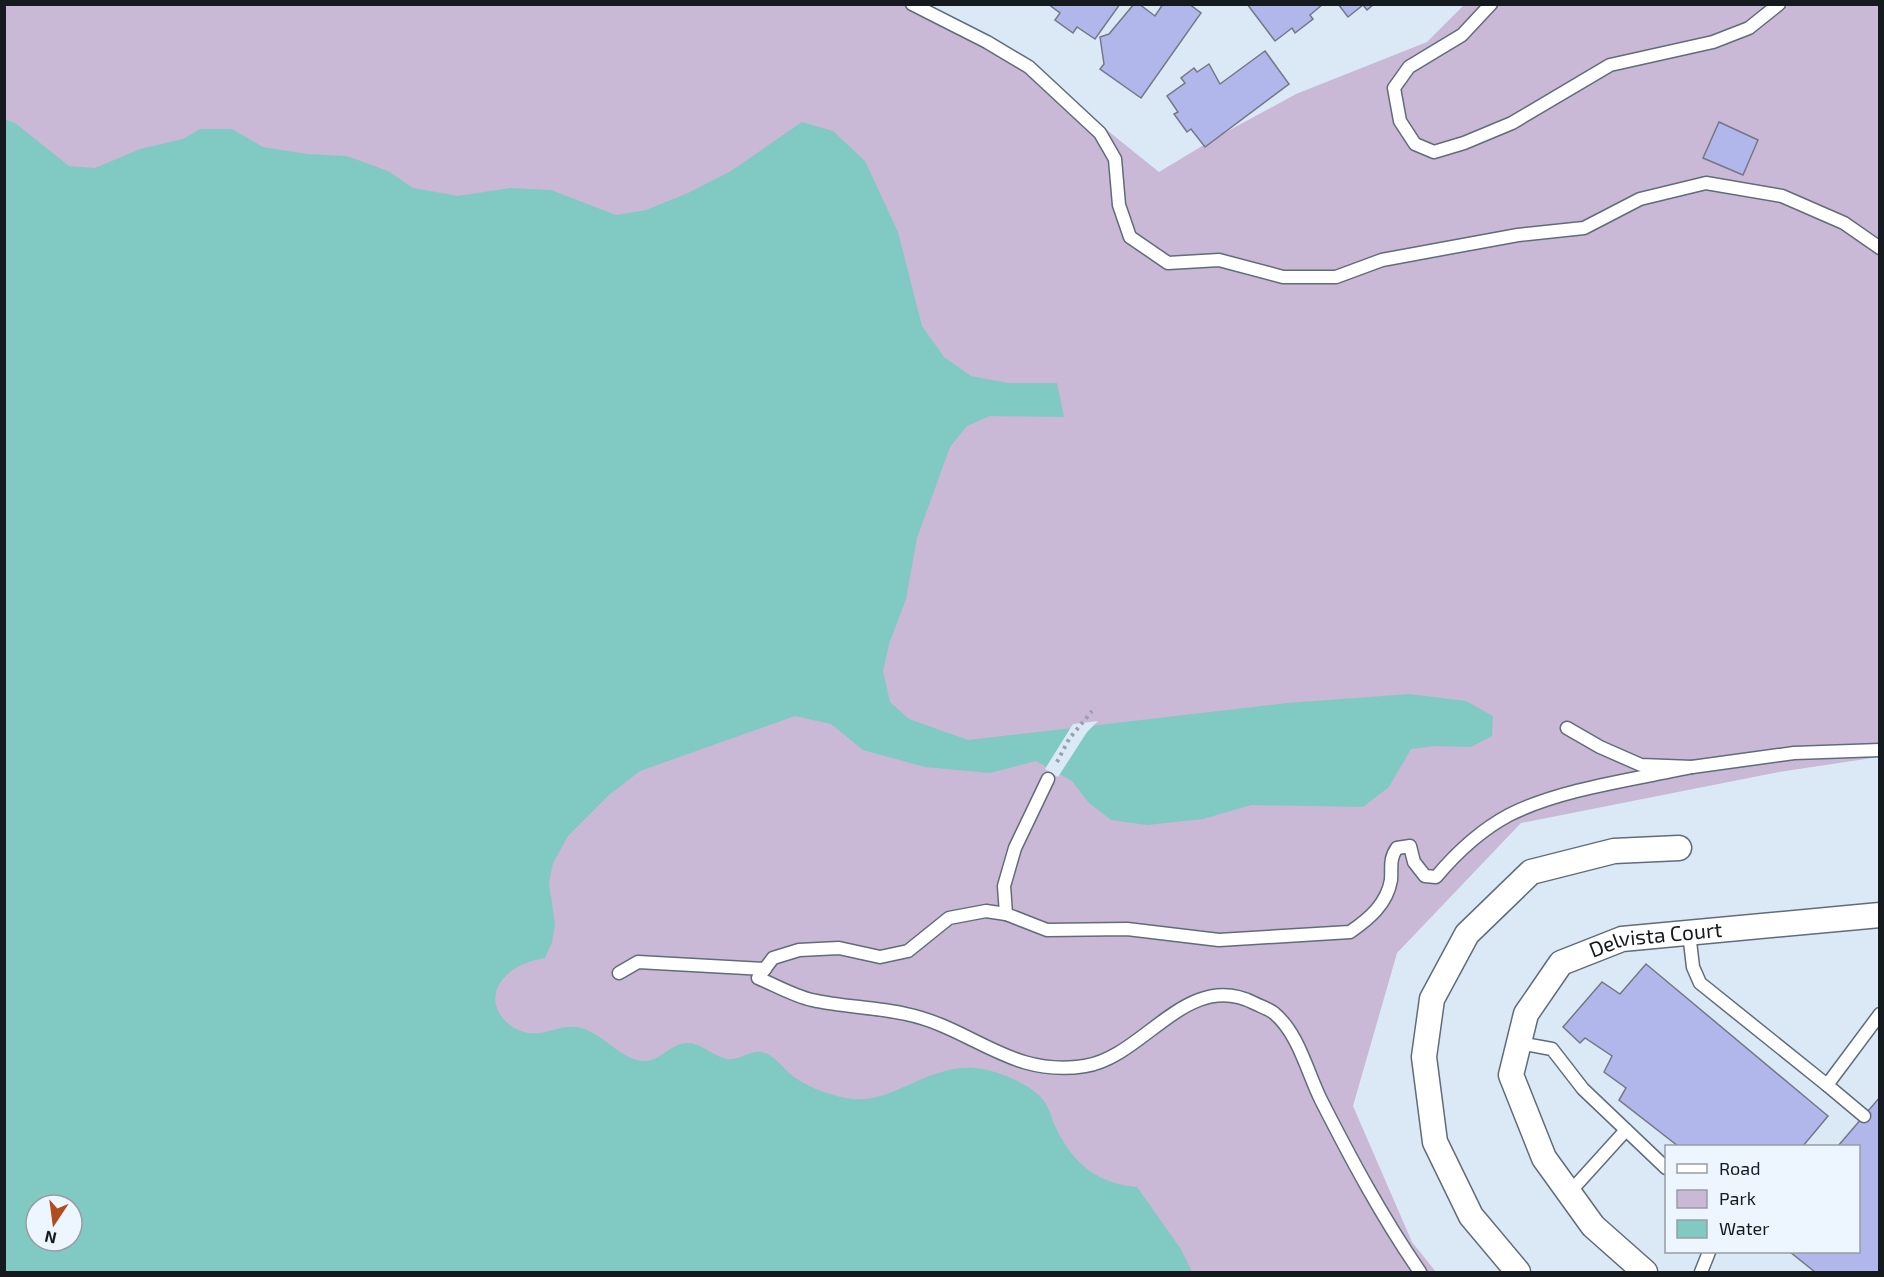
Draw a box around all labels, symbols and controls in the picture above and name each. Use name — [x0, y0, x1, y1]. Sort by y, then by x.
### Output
street label: Delvista Court — [1585, 916, 1723, 962]
legend — [1665, 1145, 1860, 1253]
text: Road — [1719, 1157, 1760, 1179]
text: Park — [1719, 1187, 1756, 1209]
north arrow — [24, 1193, 84, 1253]
text: Water — [1719, 1217, 1769, 1239]
text: N — [43, 1228, 58, 1249]

